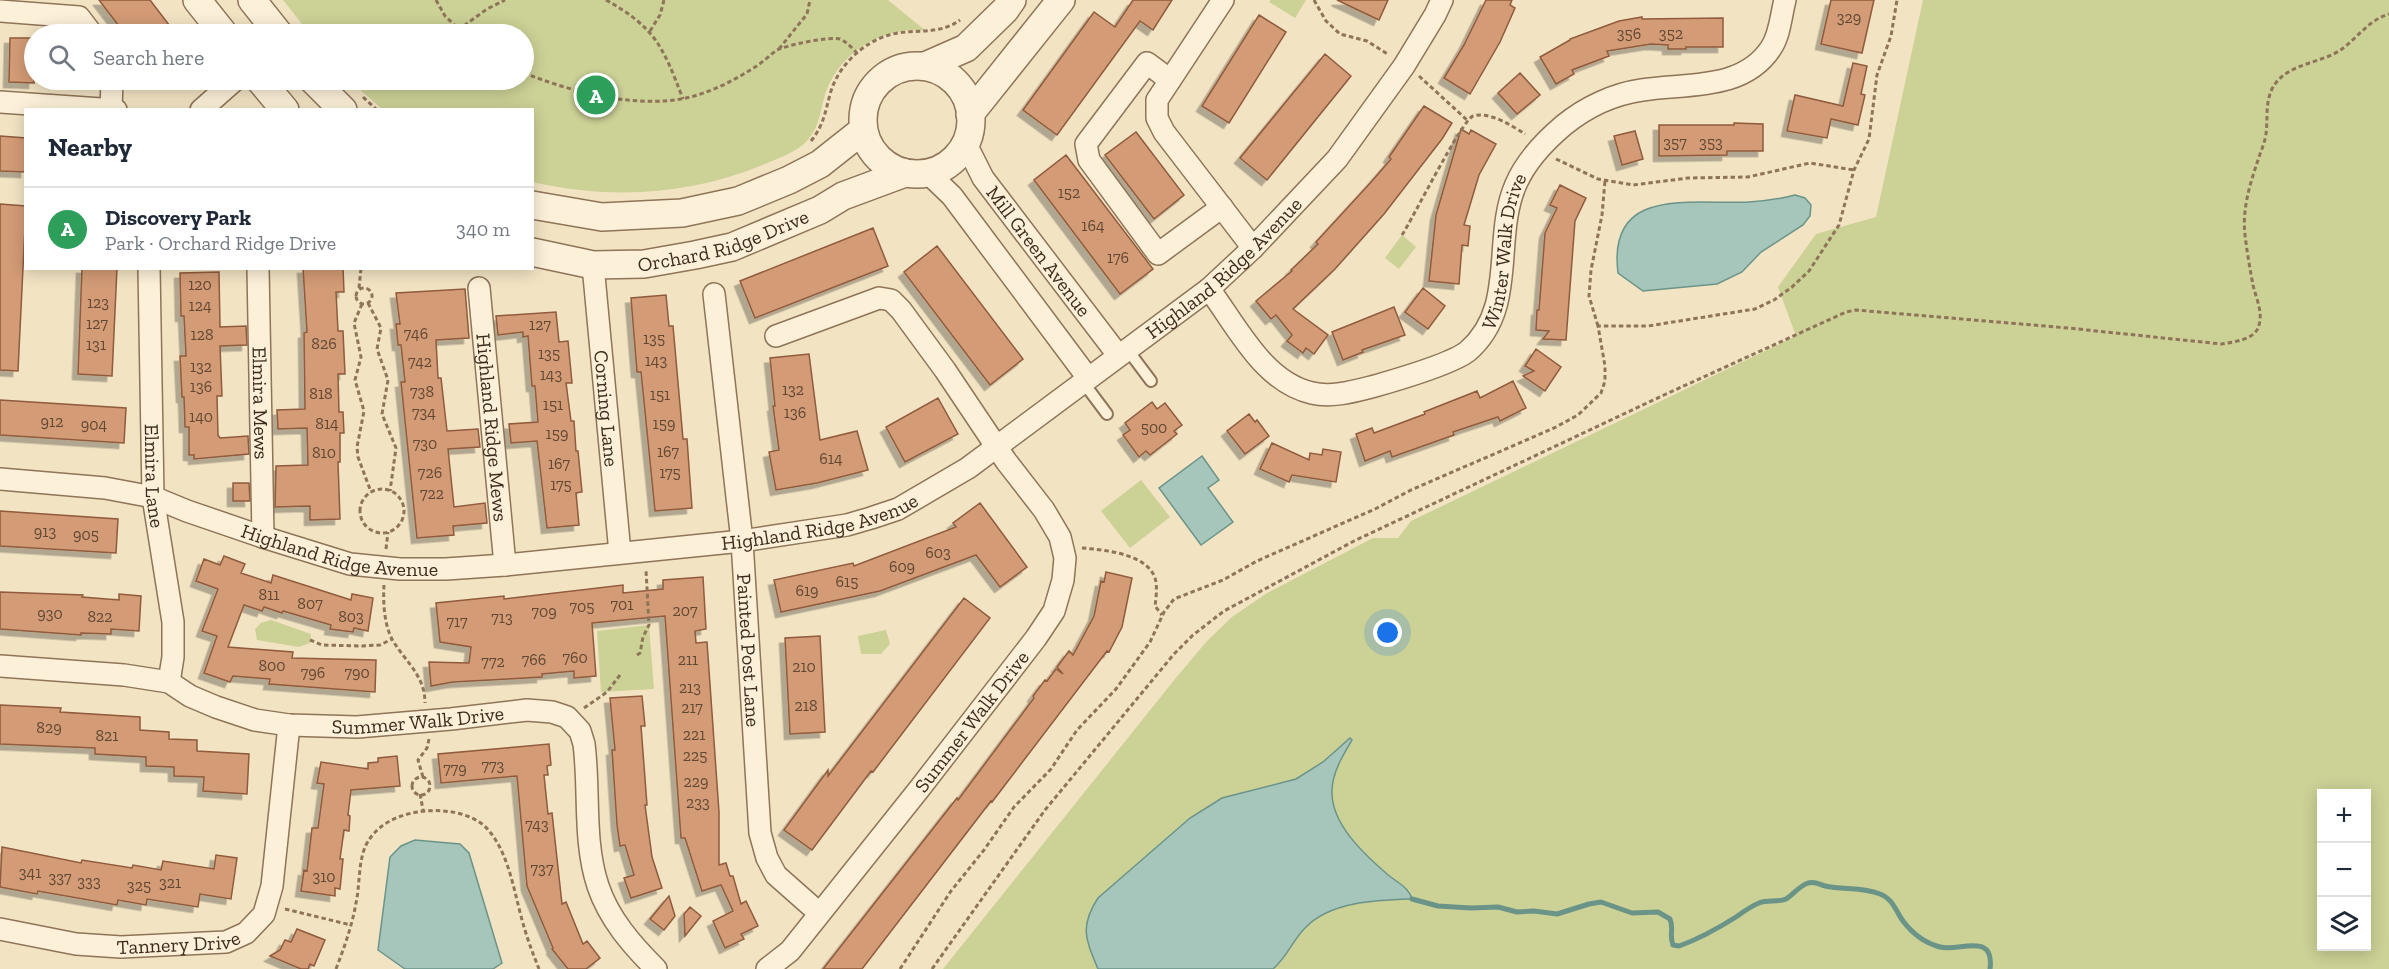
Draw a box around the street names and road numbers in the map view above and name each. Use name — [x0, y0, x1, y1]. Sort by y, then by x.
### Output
street label: Winter Walk Drive — [1476, 169, 1532, 333]
street label: Mill Green Avenue — [981, 181, 1096, 321]
street label: Highland Ridge Avenue — [1141, 192, 1307, 344]
street label: Orchard Ridge Drive — [636, 204, 812, 277]
street label: Highland Ridge Mews — [471, 332, 513, 523]
street label: Elmira Mews — [247, 346, 274, 460]
street label: Corning Lane — [589, 349, 624, 468]
street label: Elmira Lane — [140, 424, 170, 529]
street label: Highland Ridge Avenue — [720, 488, 922, 555]
street label: Highland Ridge Avenue — [238, 518, 438, 581]
street label: Painted Post Lane — [732, 573, 765, 728]
street label: Summer Walk Drive — [909, 646, 1034, 797]
street label: Summer Walk Drive — [331, 701, 505, 739]
street label: Tannery Drive — [116, 925, 244, 959]

